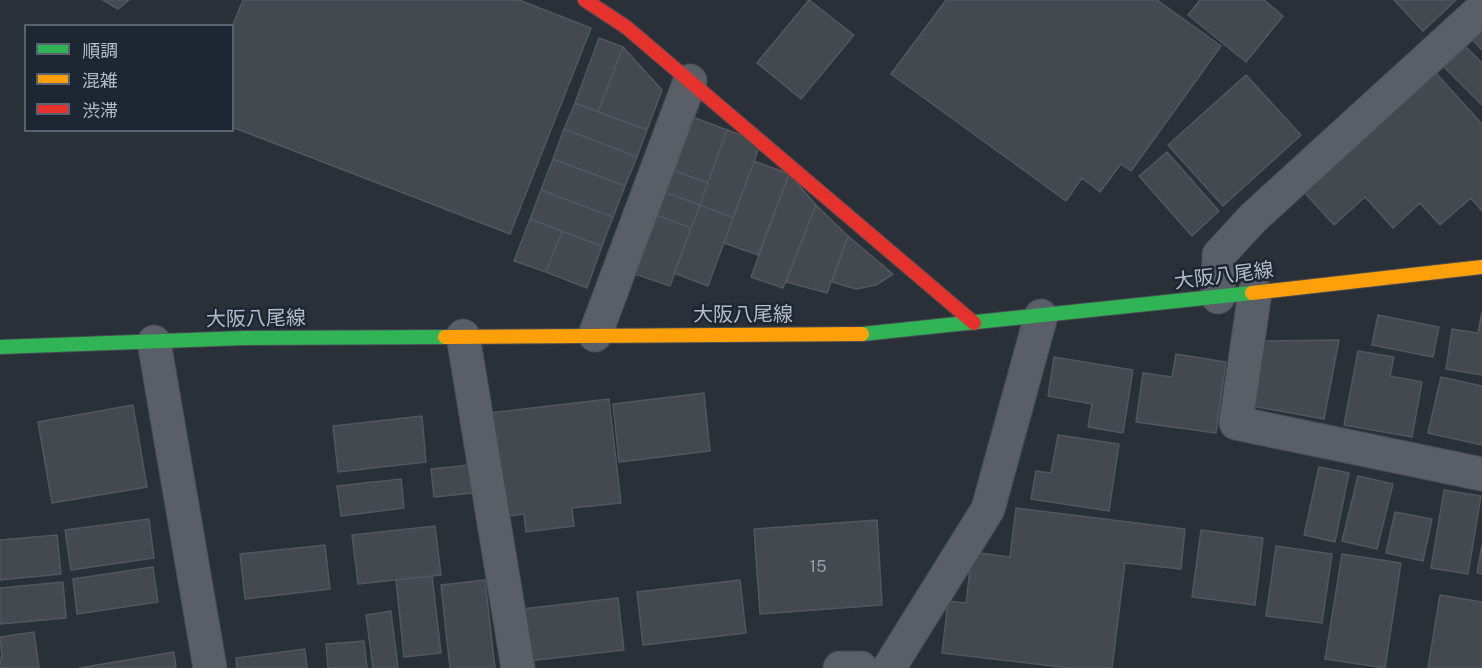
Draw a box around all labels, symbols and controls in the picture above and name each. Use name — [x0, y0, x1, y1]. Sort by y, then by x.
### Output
legend — [24, 24, 234, 132]
text: 順調 — [82, 40, 118, 61]
text: 混雑 — [82, 70, 118, 91]
text: 渋滞 — [82, 100, 118, 121]
street label: 大阪八尾線 — [1173, 258, 1275, 294]
street label: 大阪八尾線 — [693, 303, 793, 327]
street label: 大阪八尾線 — [206, 306, 306, 332]
house number: 15 — [810, 557, 826, 577]

